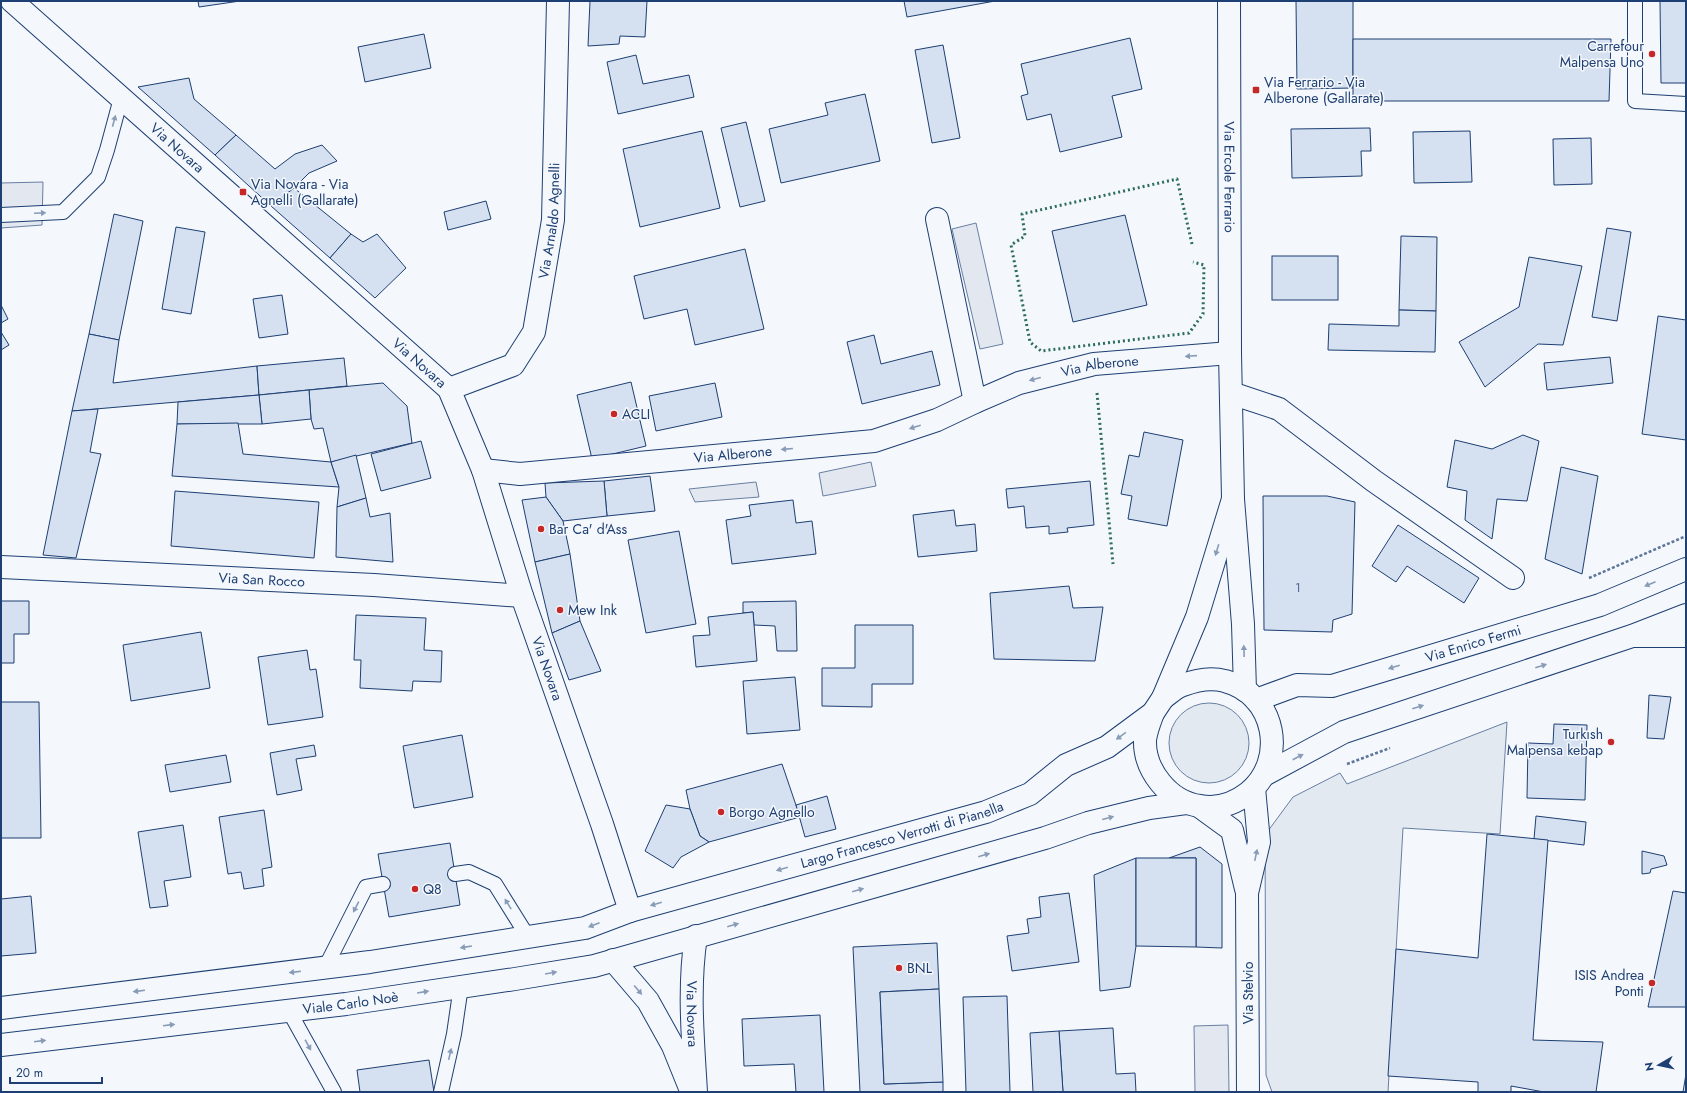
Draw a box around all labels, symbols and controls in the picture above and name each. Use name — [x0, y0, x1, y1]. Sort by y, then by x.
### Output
place label: Carrefour Malpensa Uno — [1560, 36, 1644, 72]
marker: Carrefour Malpensa Uno — [1647, 49, 1657, 59]
place label: Via Ferrario - Via Alberone (Gallarate) — [1264, 72, 1384, 108]
marker: Via Ferrario - Via Alberone (Gallarate) — [1251, 85, 1261, 95]
one-way arrow — [112, 115, 118, 128]
street label: Via Novara — [146, 118, 209, 177]
street label: Via Ercole Ferrario — [1219, 121, 1240, 233]
street label: Via Arnaldo Agnelli — [533, 162, 564, 280]
place label: Via Novara - Via Agnelli (Gallarate) — [251, 174, 359, 210]
marker: Via Novara - Via Agnelli (Gallarate) — [238, 187, 248, 197]
one-way arrow — [34, 209, 46, 216]
street label: Via Novara — [388, 333, 451, 392]
street label: Via Alberone — [1059, 350, 1139, 382]
one-way arrow — [1185, 353, 1197, 360]
one-way arrow — [1029, 376, 1041, 382]
place label: ACLI — [622, 404, 650, 424]
marker: ACLI — [609, 409, 619, 419]
one-way arrow — [909, 425, 921, 431]
street label: Via Alberone — [693, 441, 773, 468]
one-way arrow — [781, 446, 793, 452]
place label: Bar Ca' d'Ass — [549, 519, 627, 539]
marker: Bar Ca' d'Ass — [536, 524, 546, 534]
one-way arrow — [1214, 544, 1220, 556]
street label: Via San Rocco — [218, 568, 306, 592]
house number: 1 — [1295, 579, 1301, 597]
one-way arrow — [1645, 581, 1656, 587]
place label: Mew Ink — [568, 600, 618, 620]
marker: Mew Ink — [555, 605, 565, 615]
street label: Via Enrico Fermi — [1423, 619, 1523, 667]
street label: Via Novara — [527, 634, 568, 703]
one-way arrow — [1240, 645, 1247, 657]
one-way arrow — [1536, 663, 1548, 669]
one-way arrow — [1387, 665, 1399, 671]
one-way arrow — [1412, 704, 1424, 710]
place label: Turkısh Malpensa kebap — [1507, 724, 1603, 760]
one-way arrow — [1116, 732, 1126, 740]
marker: Turkısh Malpensa kebap — [1606, 737, 1616, 747]
one-way arrow — [1293, 753, 1304, 760]
street label: Largo Francesco Verrotti di Pianella — [798, 796, 1006, 873]
place label: Borgo Agnello — [729, 802, 815, 822]
marker: Borgo Agnello — [716, 807, 726, 817]
one-way arrow — [1102, 815, 1114, 821]
one-way arrow — [1253, 849, 1259, 861]
one-way arrow — [978, 852, 990, 858]
one-way arrow — [775, 866, 787, 872]
place label: Q8 — [423, 879, 442, 899]
marker: Q8 — [410, 884, 420, 894]
one-way arrow — [853, 887, 865, 893]
one-way arrow — [504, 898, 511, 910]
one-way arrow — [353, 901, 359, 913]
one-way arrow — [650, 901, 662, 907]
one-way arrow — [587, 922, 599, 928]
one-way arrow — [728, 922, 740, 928]
one-way arrow — [460, 944, 472, 950]
place label: BNL — [907, 958, 933, 978]
street label: Via Stelvio — [1238, 961, 1258, 1024]
marker: BNL — [894, 963, 904, 973]
place label: ISIS Andrea Ponti — [1574, 965, 1644, 1001]
one-way arrow — [289, 968, 301, 975]
one-way arrow — [545, 970, 557, 976]
marker: ISIS Andrea Ponti — [1647, 978, 1657, 988]
street label: Via Novara — [682, 980, 703, 1048]
one-way arrow — [634, 984, 643, 995]
street label: Viale Carlo Noè — [302, 986, 400, 1019]
one-way arrow — [133, 988, 145, 994]
one-way arrow — [417, 989, 429, 995]
one-way arrow — [163, 1022, 175, 1028]
one-way arrow — [34, 1037, 46, 1044]
one-way arrow — [305, 1039, 312, 1051]
north arrow — [1639, 1045, 1679, 1085]
one-way arrow — [447, 1048, 453, 1060]
scale bar — [10, 1059, 102, 1085]
text: N — [1641, 1061, 1658, 1072]
text: 20 m — [16, 1064, 43, 1082]

